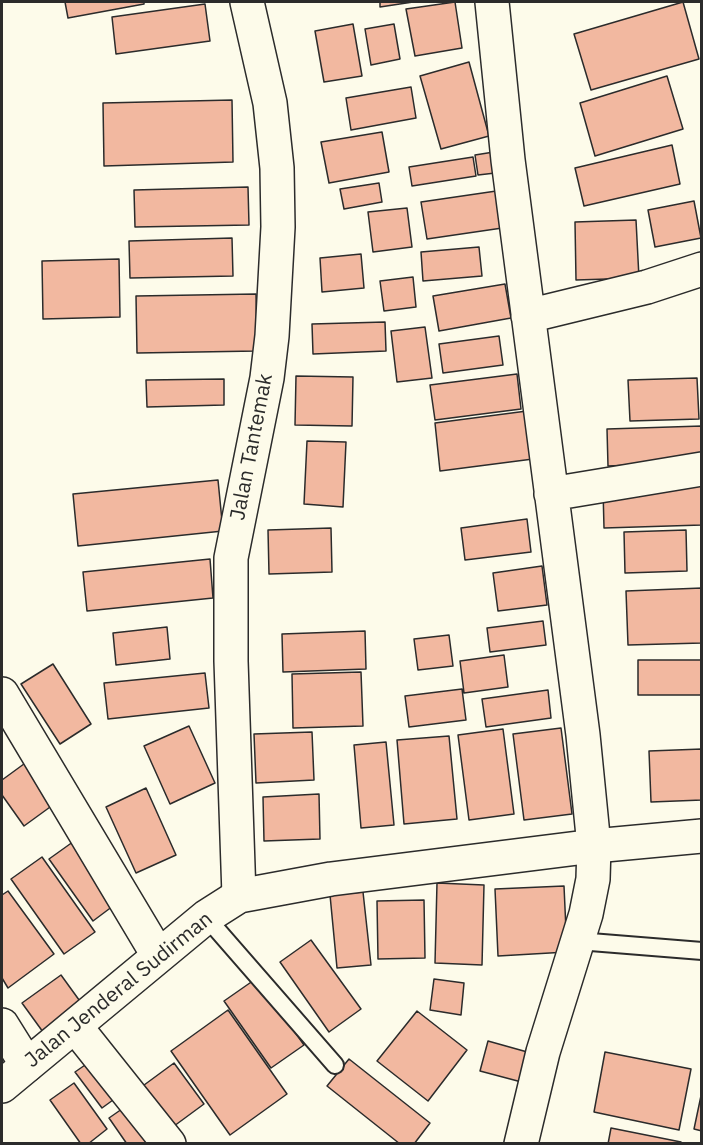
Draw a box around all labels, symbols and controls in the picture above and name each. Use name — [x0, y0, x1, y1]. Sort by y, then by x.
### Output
street label: Jalan Tantemak — [225, 372, 279, 522]
street label: Jalan Jenderal Sudirman — [20, 907, 218, 1073]

